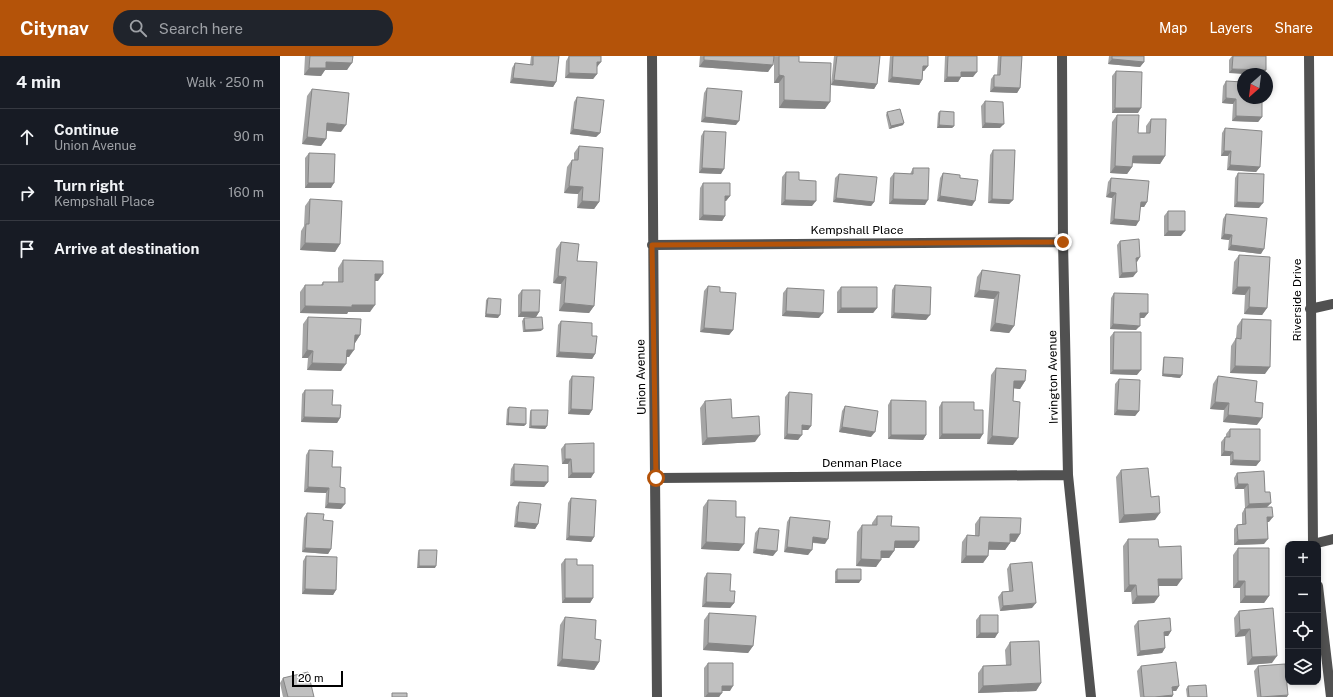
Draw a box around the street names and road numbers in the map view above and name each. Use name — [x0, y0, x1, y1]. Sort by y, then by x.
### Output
street label: Kempshall Place — [811, 223, 904, 237]
street label: Riverside Drive — [1290, 258, 1304, 341]
street label: Irvington Avenue — [1045, 330, 1061, 424]
street label: Union Avenue — [633, 339, 649, 415]
street label: Denman Place — [822, 456, 902, 470]

